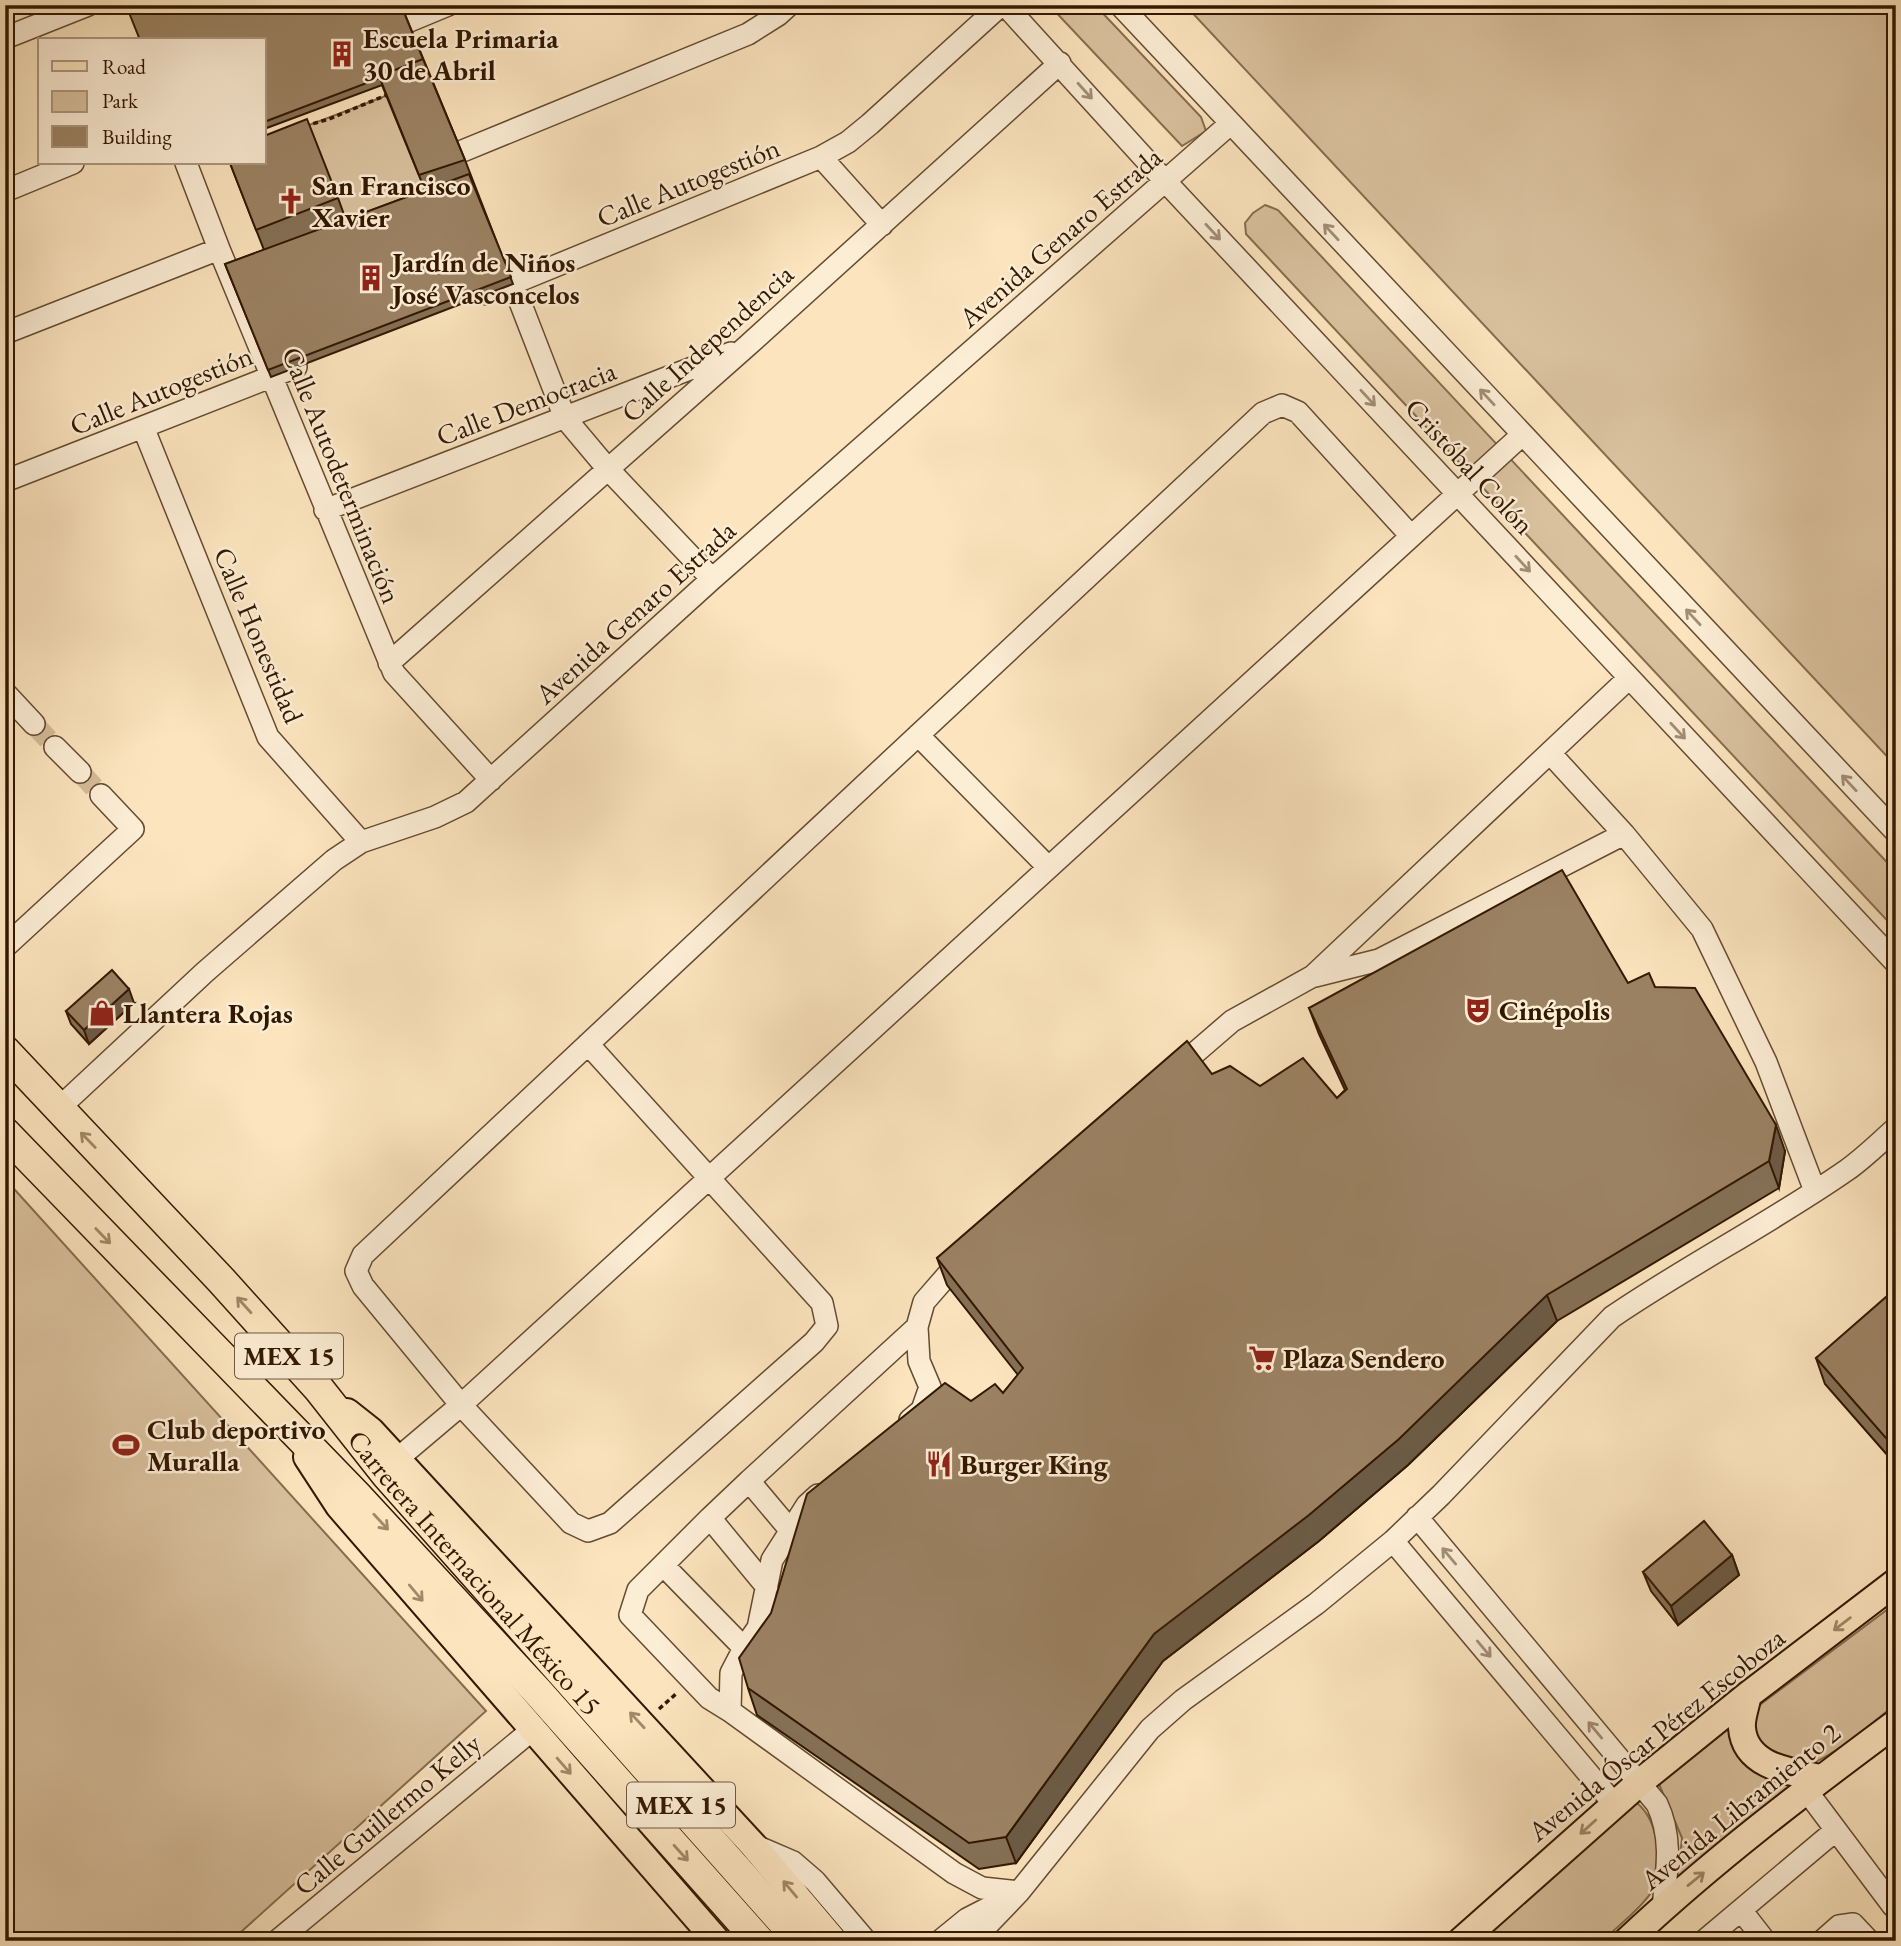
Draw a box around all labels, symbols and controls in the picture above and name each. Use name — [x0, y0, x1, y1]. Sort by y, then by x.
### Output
place label: Escuela Primaria 30 de Abril — [363, 20, 559, 88]
legend — [38, 38, 266, 164]
building icon: Escuela Primaria 30 de Abril — [327, 39, 357, 69]
text: Road — [102, 53, 146, 80]
one-way arrow — [1077, 82, 1093, 100]
text: Park — [102, 87, 139, 114]
text: Building — [102, 123, 172, 150]
street label: Calle Autogestión — [591, 129, 785, 235]
street label: Avenida Genaro Estrada — [950, 138, 1170, 336]
place label: San Francisco Xavier — [311, 167, 471, 235]
church icon: San Francisco Xavier — [276, 186, 306, 216]
one-way arrow — [1204, 223, 1221, 240]
one-way arrow — [1323, 224, 1340, 241]
place label: Jardín de Niños José Vasconcelos — [389, 244, 580, 312]
street label: Calle Independencia — [613, 255, 801, 430]
building icon: Jardín de Niños José Vasconcelos — [356, 263, 386, 293]
street label: Calle Autogestión — [64, 337, 258, 443]
street label: Calle Autodeterminación — [274, 341, 410, 609]
street label: Calle Democracia — [431, 352, 622, 454]
one-way arrow — [1359, 389, 1376, 406]
one-way arrow — [1479, 389, 1496, 407]
street label: Cristóbal Colón — [1398, 390, 1543, 542]
street label: Avenida Genaro Estrada — [526, 512, 744, 712]
street label: Calle Honestidad — [206, 542, 313, 729]
one-way arrow — [1515, 555, 1531, 573]
one-way arrow — [1685, 609, 1702, 626]
one-way arrow — [1670, 722, 1687, 739]
one-way arrow — [1841, 774, 1857, 792]
place label: Cinépolis — [1499, 992, 1610, 1028]
place label: Llantera Rojas — [123, 995, 293, 1031]
theatre icon: Cinépolis — [1463, 995, 1493, 1025]
shop icon: Llantera Rojas — [87, 998, 117, 1028]
one-way arrow — [79, 1132, 96, 1149]
one-way arrow — [95, 1227, 112, 1244]
one-way arrow — [236, 1296, 252, 1314]
road number: MEX 15 — [235, 1334, 343, 1378]
place label: Plaza Sendero — [1283, 1340, 1445, 1376]
supermarket icon: Plaza Sendero — [1247, 1343, 1277, 1373]
place label: Club deportivo Muralla — [147, 1411, 326, 1479]
street label: Carretera Internacional México 15 — [340, 1422, 609, 1723]
sports icon: Club deportivo Muralla — [111, 1430, 141, 1460]
place label: Burger King — [960, 1446, 1109, 1482]
restaurant icon: Burger King — [924, 1449, 954, 1479]
one-way arrow — [373, 1513, 389, 1531]
one-way arrow — [1442, 1547, 1457, 1565]
one-way arrow — [408, 1584, 424, 1602]
one-way arrow — [1833, 1616, 1852, 1631]
street label: Avenida Óscar Pérez Escoboza — [1519, 1619, 1793, 1849]
one-way arrow — [1476, 1640, 1492, 1658]
one-way arrow — [629, 1711, 645, 1729]
street label: Avenida Libramiento 2 — [1632, 1714, 1848, 1898]
one-way arrow — [1587, 1722, 1603, 1740]
street label: Calle Guillermo Kelly — [286, 1725, 489, 1903]
one-way arrow — [556, 1757, 572, 1775]
road number: MEX 15 — [627, 1782, 735, 1828]
one-way arrow — [1580, 1819, 1597, 1836]
one-way arrow — [673, 1844, 689, 1862]
one-way arrow — [1687, 1872, 1705, 1887]
one-way arrow — [782, 1880, 798, 1898]

